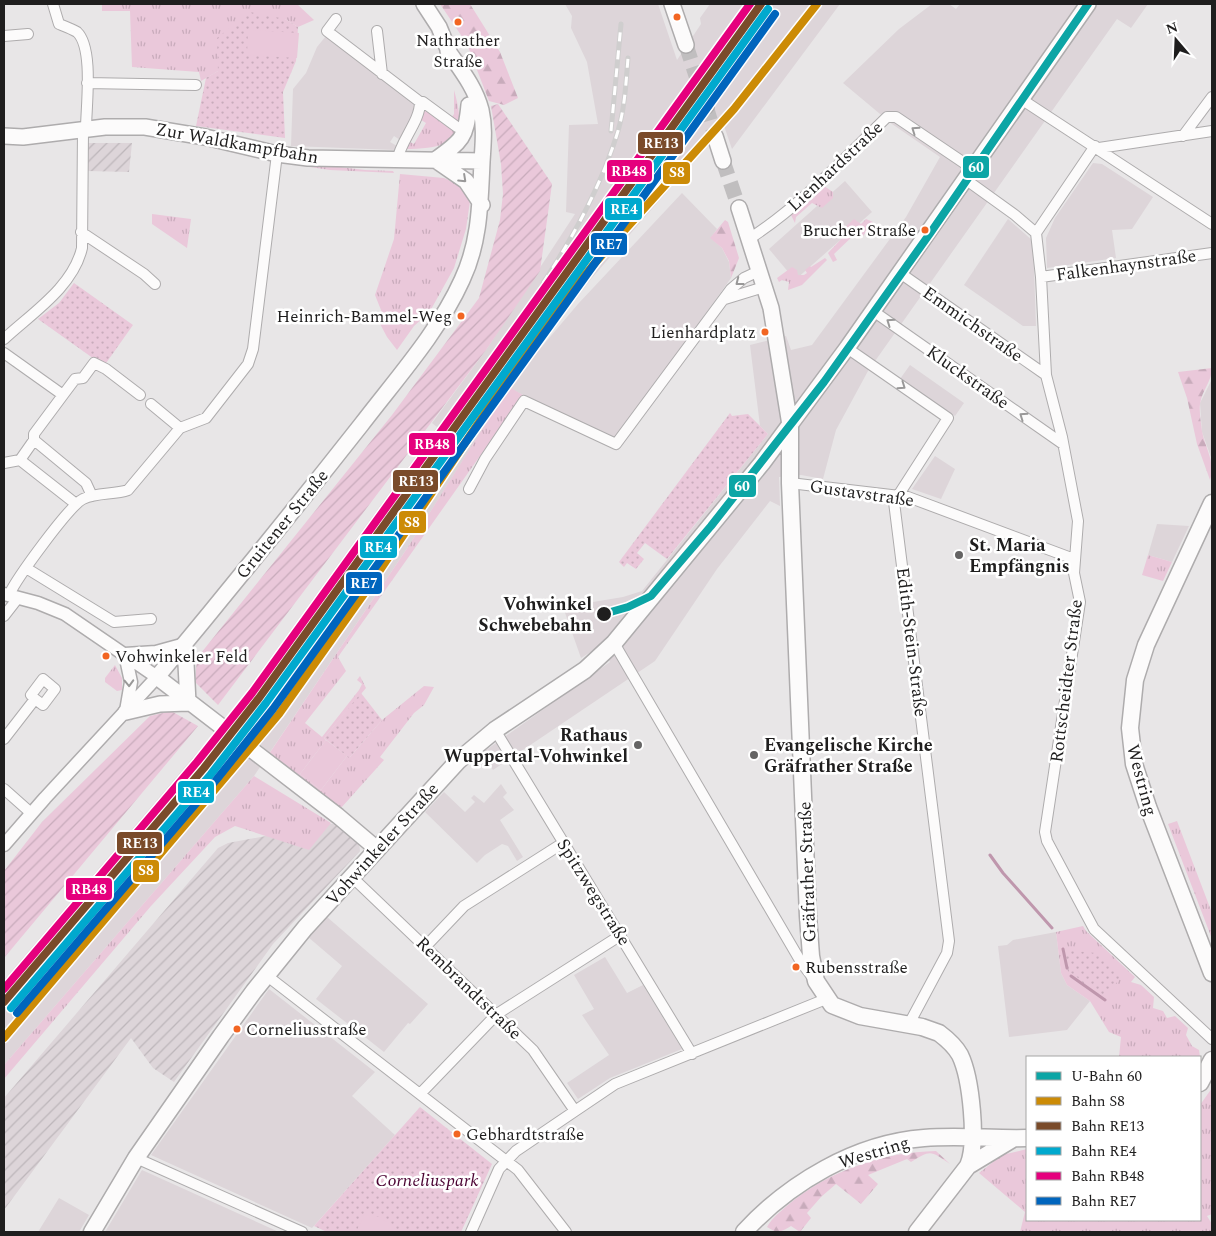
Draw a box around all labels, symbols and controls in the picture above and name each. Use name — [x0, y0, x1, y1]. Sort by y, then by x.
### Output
unlabelled marker — [672, 12, 682, 22]
north arrow — [1151, 15, 1201, 65]
text: N — [1163, 16, 1181, 40]
marker: Nathrather Straße — [453, 17, 463, 27]
place label: Nathrather Straße — [416, 28, 500, 75]
street label: Lienhardstraße — [781, 115, 889, 218]
street label: Zur Waldkampfbahn — [153, 116, 321, 171]
one-way arrow — [911, 127, 921, 136]
line badge: RE13 — [637, 131, 684, 155]
text: RE13 — [643, 133, 679, 154]
line badge: 60 — [962, 155, 990, 179]
text: 60 — [968, 157, 984, 178]
line badge: RB48 — [606, 159, 653, 183]
text: RB48 — [611, 161, 647, 182]
line badge: S8 — [662, 161, 691, 185]
text: S8 — [669, 162, 685, 183]
one-way arrow — [457, 173, 466, 182]
line badge: RE4 — [604, 197, 643, 221]
text: RE4 — [610, 199, 638, 220]
place label: Brucher Straße — [802, 218, 916, 244]
marker: Brucher Straße — [920, 225, 930, 235]
line badge: RE7 — [590, 232, 628, 256]
text: RE7 — [595, 234, 623, 255]
street label: Falkenhaynstraße — [1054, 242, 1198, 289]
one-way arrow — [735, 276, 745, 285]
street label: Emmichstraße — [917, 280, 1028, 369]
place label: Heinrich-Bammel-Weg — [276, 304, 452, 330]
marker: Heinrich-Bammel-Weg — [456, 311, 466, 321]
one-way arrow — [886, 319, 896, 328]
place label: Lienhardplatz — [650, 320, 756, 346]
marker: Lienhardplatz — [760, 327, 770, 337]
street label: Kluckstraße — [921, 339, 1015, 416]
one-way arrow — [896, 380, 905, 389]
one-way arrow — [1019, 413, 1029, 422]
line badge: RB48 — [408, 432, 456, 456]
text: RB48 — [414, 434, 450, 455]
street label: Gruitener Straße — [230, 464, 335, 585]
line badge: RE13 — [392, 469, 439, 493]
text: RE13 — [398, 471, 434, 492]
street label: Gustavstraße — [808, 473, 916, 514]
line badge: 60 — [728, 474, 757, 498]
text: 60 — [734, 476, 750, 497]
line badge: S8 — [398, 510, 427, 534]
text: S8 — [404, 512, 420, 533]
place label: St. Maria Empfängnis — [969, 532, 1070, 580]
line badge: RE4 — [359, 535, 398, 559]
text: RE4 — [364, 537, 392, 558]
marker: St. Maria Empfängnis — [953, 549, 965, 561]
street label: Edith-Stein-Straße — [889, 566, 934, 718]
line badge: RE7 — [345, 571, 383, 595]
text: RE7 — [350, 573, 378, 594]
place label: Vohwinkel Schwebebahn — [478, 591, 592, 639]
street label: Rottscheidter Straße — [1043, 598, 1090, 764]
marker: Vohwinkel Schwebebahn — [595, 605, 613, 623]
place label: Vohwinkeler Feld — [115, 644, 248, 670]
marker: Vohwinkeler Feld — [101, 651, 111, 661]
one-way arrow — [124, 679, 135, 687]
place label: Rathaus Wuppertal-Vohwinkel — [444, 722, 628, 770]
place label: Evangelische Kirche Gräfrather Straße — [764, 732, 933, 780]
marker: Rathaus Wuppertal-Vohwinkel — [632, 739, 644, 751]
street label: Westring — [1119, 741, 1164, 819]
marker: Evangelische Kirche Gräfrather Straße — [748, 749, 760, 761]
street label: Vohwinkeler Straße — [319, 777, 445, 912]
line badge: RE4 — [177, 780, 215, 804]
text: RE4 — [182, 782, 210, 803]
street label: Gräfrather Straße — [792, 801, 823, 943]
line badge: RE13 — [116, 831, 163, 855]
text: RE13 — [122, 833, 158, 854]
street label: Spitzwegstraße — [550, 833, 637, 951]
line badge: S8 — [132, 859, 160, 883]
text: S8 — [138, 860, 154, 881]
line badge: RB48 — [65, 877, 113, 901]
text: RB48 — [71, 879, 107, 900]
street label: Rembrandtstraße — [409, 930, 528, 1046]
place label: Rubensstraße — [805, 955, 908, 981]
marker: Rubensstraße — [791, 962, 801, 972]
place label: Corneliusstraße — [246, 1017, 367, 1043]
marker: Corneliusstraße — [232, 1024, 242, 1034]
legend — [1026, 1056, 1201, 1221]
text: U-Bahn 60 — [1071, 1065, 1142, 1088]
text: Bahn S8 — [1071, 1090, 1125, 1113]
text: Bahn RE13 — [1071, 1115, 1145, 1138]
place label: Gebhardtstraße — [466, 1122, 584, 1148]
marker: Gebhardtstraße — [452, 1129, 462, 1139]
street label: Westring — [835, 1129, 913, 1176]
text: Bahn RE4 — [1071, 1140, 1137, 1163]
text: Bahn RB48 — [1071, 1165, 1144, 1188]
park label: Corneliuspark — [375, 1167, 479, 1194]
text: Bahn RE7 — [1071, 1190, 1137, 1213]

